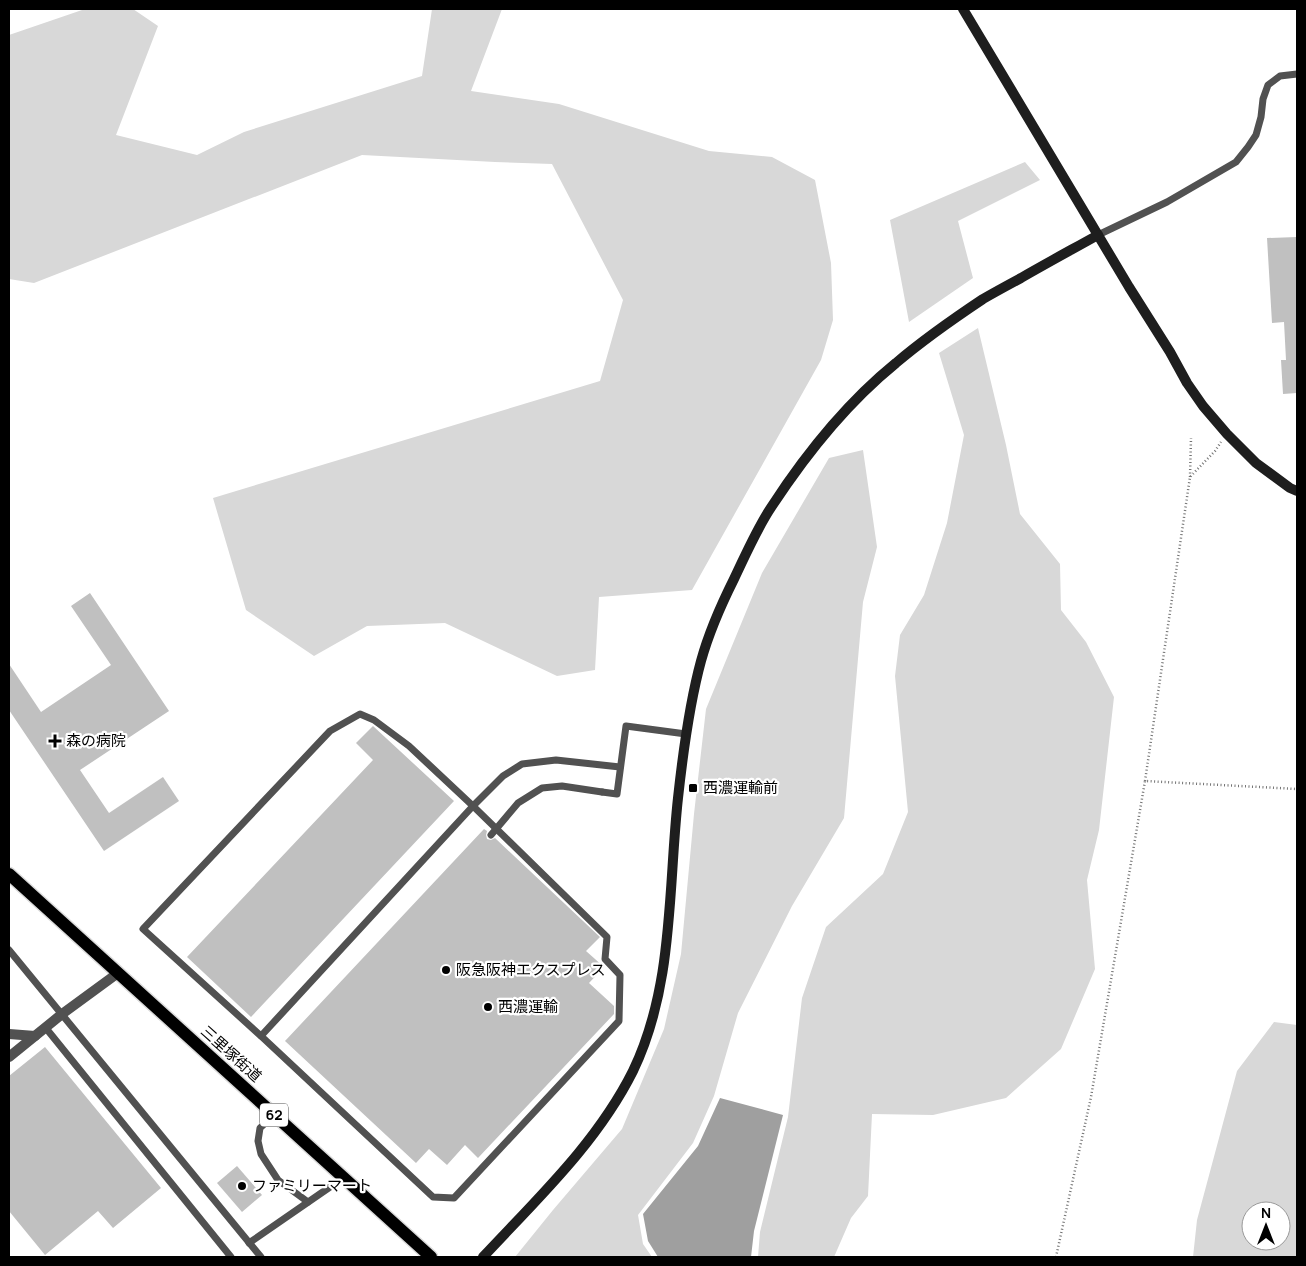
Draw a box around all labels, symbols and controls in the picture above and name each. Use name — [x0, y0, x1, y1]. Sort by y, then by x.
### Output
place label: 森の病院 — [66, 730, 126, 751]
marker: 森の病院 — [48, 734, 62, 748]
place label: 西濃運輸前 — [703, 777, 778, 798]
marker: 西濃運輸前 — [687, 782, 699, 794]
place label: 阪急阪神エクスプレス — [456, 959, 606, 980]
marker: 阪急阪神エクスプレス — [440, 964, 452, 976]
place label: 西濃運輸 — [498, 996, 558, 1017]
marker: 西濃運輸 — [482, 1001, 494, 1013]
street label: 三里塚街道 — [196, 1021, 266, 1087]
road number: 62 — [260, 1104, 288, 1126]
place label: ファミリーマート — [252, 1175, 372, 1196]
marker: ファミリーマート — [236, 1180, 248, 1192]
north arrow — [1241, 1201, 1291, 1251]
text: N — [1261, 1203, 1271, 1222]

